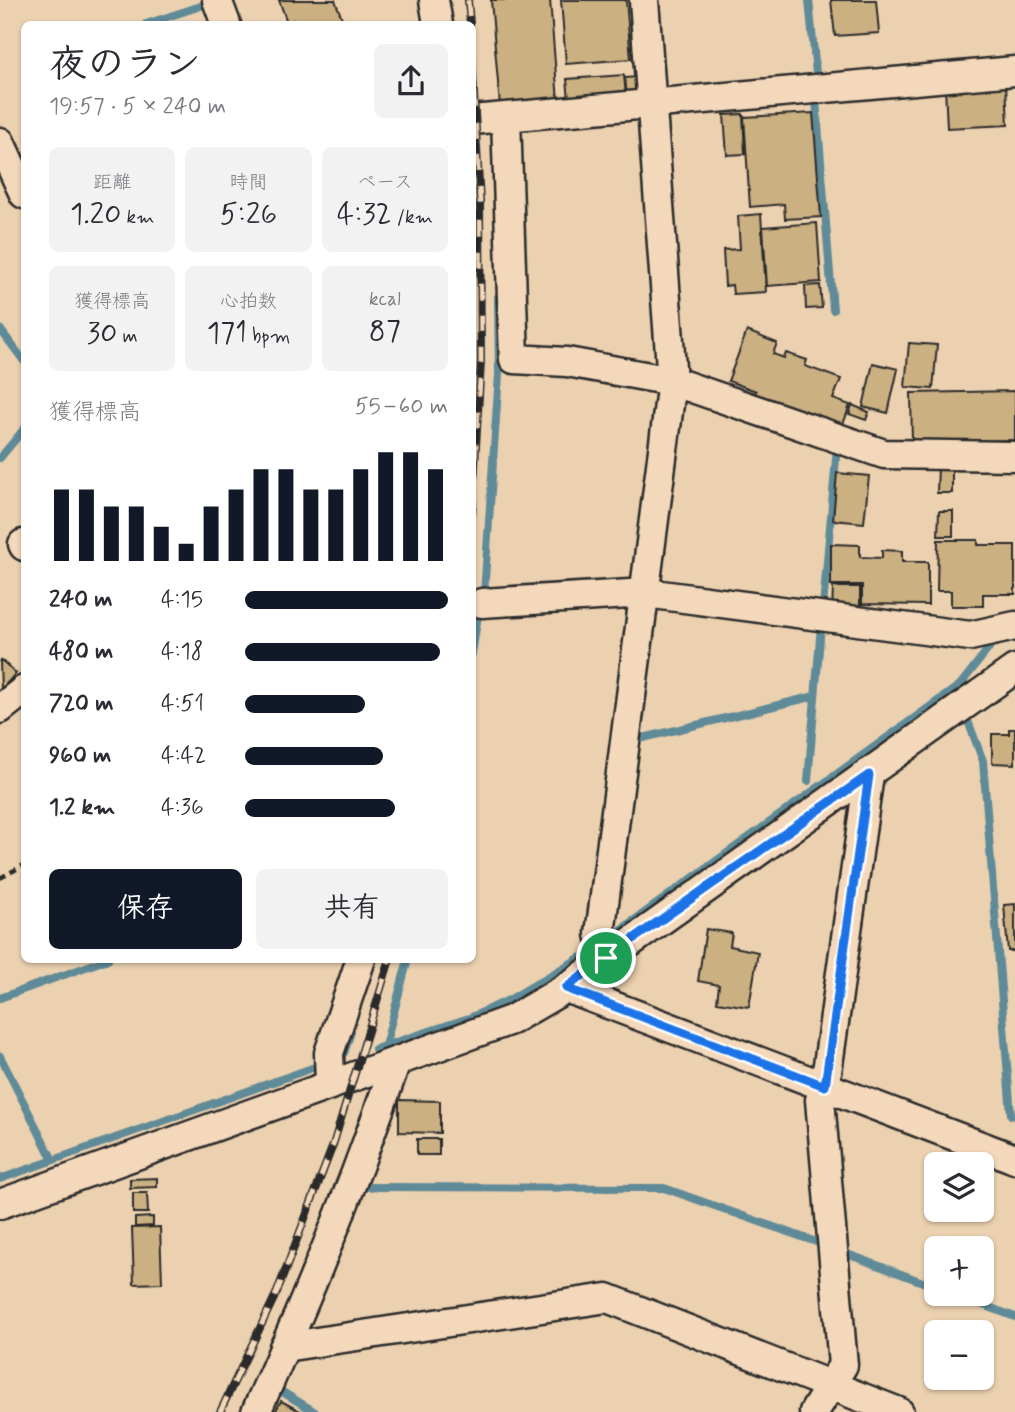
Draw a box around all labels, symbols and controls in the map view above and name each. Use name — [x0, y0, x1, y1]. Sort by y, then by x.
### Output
text: 夜のラン — [49, 41, 201, 90]
button: share — [374, 44, 448, 118]
text: 19:57 · 5 × 240 m — [49, 92, 226, 122]
text: 距離 — [93, 170, 131, 195]
text: 時間 — [229, 170, 268, 195]
text: ペース — [357, 170, 413, 195]
text: 1.20 — [70, 195, 121, 234]
text: 5:26 — [220, 195, 277, 234]
text: 4:32 — [337, 195, 392, 234]
text: km — [121, 205, 154, 230]
text: /km — [392, 205, 433, 230]
text: kcal — [369, 287, 401, 312]
text: 獲得標高 — [74, 289, 150, 314]
text: 心拍数 — [220, 289, 277, 314]
text: 87 — [369, 312, 401, 351]
text: 30 — [87, 314, 117, 353]
text: 171 — [207, 314, 247, 353]
text: m — [117, 324, 138, 349]
text: bpm — [247, 324, 290, 349]
text: 55–60 m — [355, 392, 448, 422]
text: 獲得標高 — [49, 398, 141, 428]
text: 240 m — [49, 585, 113, 615]
text: 4:15 — [161, 585, 203, 615]
text: 480 m — [49, 637, 113, 667]
text: 4:18 — [161, 637, 203, 667]
text: 720 m — [49, 689, 113, 719]
text: 4:51 — [161, 689, 204, 719]
text: 960 m — [49, 741, 111, 771]
text: 4:42 — [161, 741, 206, 771]
text: 1.2 km — [49, 793, 115, 823]
text: 4:36 — [161, 793, 204, 823]
button: 保存 — [49, 869, 242, 949]
button: 共有 — [256, 869, 448, 949]
pin — [576, 928, 636, 988]
icon: arrive — [587, 939, 625, 977]
map controls — [924, 1152, 994, 1390]
button: layers — [924, 1152, 994, 1222]
button: + — [924, 1236, 994, 1306]
button: − — [924, 1320, 994, 1390]

